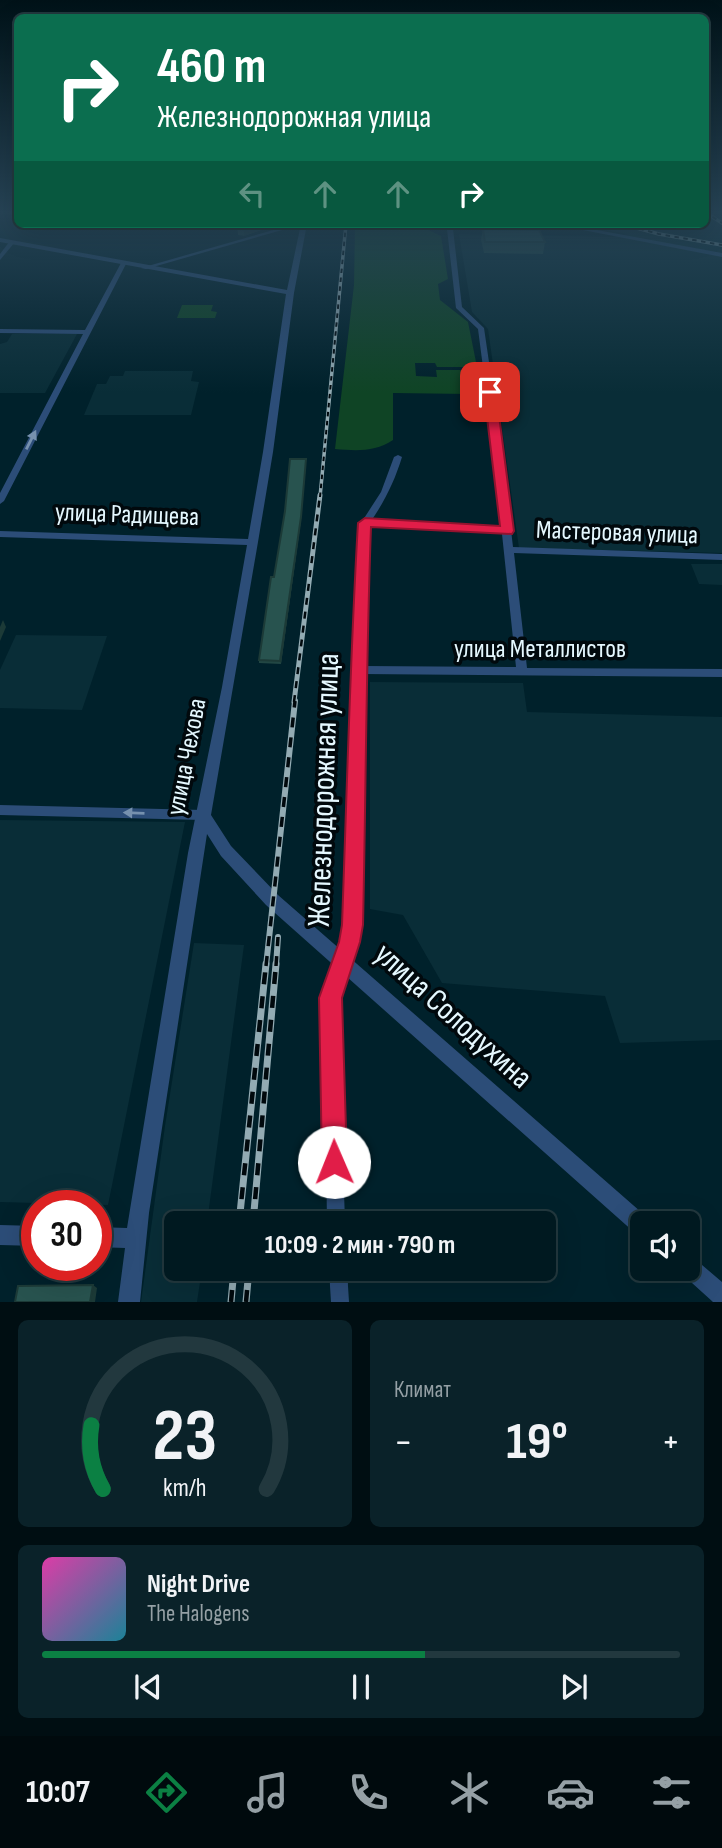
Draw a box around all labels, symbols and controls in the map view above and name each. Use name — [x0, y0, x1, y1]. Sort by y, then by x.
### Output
text: 460 m — [157, 38, 266, 97]
icon: right — [42, 42, 133, 133]
text: Железнодорожная улица — [157, 98, 431, 137]
icon: left — [233, 175, 271, 213]
icon: ahead — [306, 175, 344, 213]
icon: ahead — [379, 175, 417, 213]
icon: right — [452, 175, 490, 213]
pin — [460, 362, 520, 422]
icon: arrive — [471, 373, 509, 411]
one-way arrow — [26, 430, 37, 450]
street label: улица Радищева — [54, 497, 200, 533]
street label: Мастеровая улица — [535, 515, 699, 551]
street label: улица Металлистов — [454, 634, 626, 665]
street label: Железнодорожная улица — [300, 652, 348, 928]
street label: улица Чехова — [160, 696, 214, 818]
one-way arrow — [123, 808, 145, 819]
street label: улица Солодухина — [366, 935, 540, 1097]
position arrow — [297, 1125, 371, 1199]
speed limit sign: 30 — [21, 1190, 112, 1281]
map controls — [630, 1211, 700, 1281]
button: sound — [630, 1211, 700, 1281]
text: 10:09 · 2 мин · 790 m — [265, 1230, 455, 1261]
text: Климат — [394, 1376, 451, 1404]
text: 23 — [153, 1394, 217, 1482]
text: 19° — [506, 1411, 568, 1474]
text: − — [394, 1420, 413, 1465]
text: + — [661, 1420, 680, 1465]
text: km/h — [163, 1473, 207, 1504]
text: Night Drive — [147, 1569, 250, 1600]
text: The Halogens — [147, 1600, 250, 1628]
icon: previous — [129, 1668, 167, 1706]
icon: pause — [342, 1668, 380, 1706]
icon: next — [555, 1668, 593, 1706]
icon: directions — [142, 1768, 191, 1817]
icon: music — [243, 1768, 292, 1817]
icon: phone — [344, 1768, 393, 1817]
icon: climate — [445, 1768, 494, 1817]
icon: car — [546, 1768, 595, 1817]
icon: filters — [647, 1768, 696, 1817]
text: 10:07 — [26, 1773, 90, 1812]

